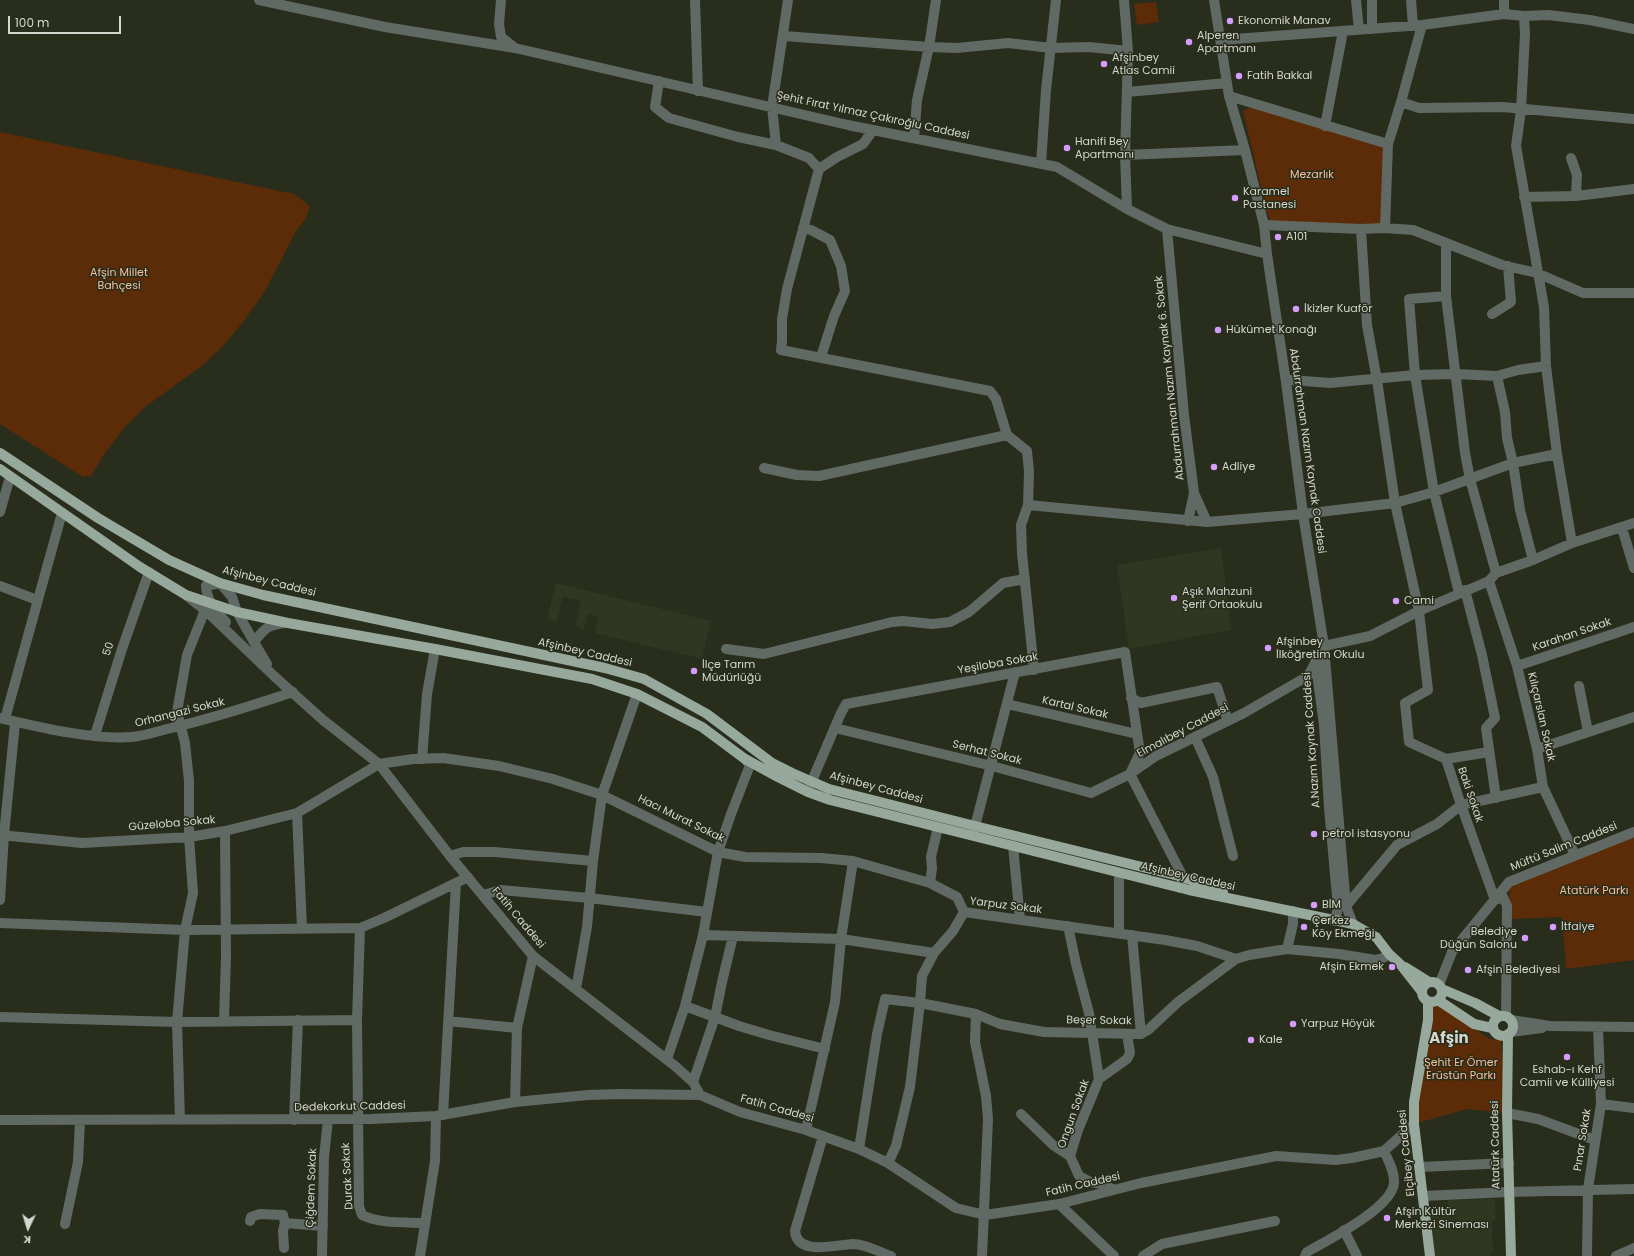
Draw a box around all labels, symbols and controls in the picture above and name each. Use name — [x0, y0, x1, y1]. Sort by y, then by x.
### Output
scale bar — [10, 8, 123, 34]
text: 100 m — [15, 14, 49, 31]
place label: Ekonomik Manav — [1238, 14, 1331, 28]
marker: Ekonomik Manav — [1225, 16, 1235, 26]
place label: Alperen Apartmanı — [1197, 29, 1256, 55]
marker: Alperen Apartmanı — [1184, 37, 1194, 47]
place label: Afşinbey Atlas Camii — [1112, 51, 1175, 77]
marker: Afşinbey Atlas Camii — [1099, 59, 1109, 69]
place label: Fatih Bakkal — [1247, 69, 1312, 83]
marker: Fatih Bakkal — [1234, 71, 1244, 81]
street label: Şehit Fırat Yılmaz Çakıroğlu Caddesi — [775, 89, 971, 143]
place label: Hanifi Bey Apartmanı — [1075, 135, 1134, 161]
marker: Hanifi Bey Apartmanı — [1062, 143, 1072, 153]
park label: Mezarlık — [1290, 168, 1334, 182]
place label: Karamel Pastanesi — [1243, 185, 1296, 211]
marker: Karamel Pastanesi — [1230, 193, 1240, 203]
place label: A101 — [1286, 230, 1307, 244]
marker: A101 — [1273, 232, 1283, 242]
park label: Afşin Millet Bahçesi — [90, 266, 148, 292]
street label: Abdurrahman Nazım Kaynak 6. Sokak — [1153, 275, 1187, 481]
place label: İkizler Kuaför — [1304, 302, 1372, 316]
marker: İkizler Kuaför — [1291, 304, 1301, 314]
place label: Hükümet Konağı — [1226, 323, 1317, 337]
marker: Hükümet Konağı — [1213, 325, 1223, 335]
street label: Abdurrahman Nazım Kaynak Caddesi — [1286, 347, 1328, 555]
place label: Adliye — [1222, 460, 1255, 474]
marker: Adliye — [1209, 462, 1219, 472]
street label: Afşinbey Caddesi — [221, 564, 317, 600]
place label: Aşık Mahzuni Şerif Ortaokulu — [1182, 585, 1262, 611]
marker: Aşık Mahzuni Şerif Ortaokulu — [1169, 593, 1179, 603]
place label: Cami — [1404, 594, 1434, 608]
marker: Cami — [1391, 596, 1401, 606]
street label: Karahan Sokak — [1531, 615, 1613, 655]
place label: Afşinbey İlköğretim Okulu — [1276, 635, 1365, 661]
street label: Afşinbey Caddesi — [537, 636, 633, 670]
street label: 50 — [101, 640, 117, 658]
marker: Afşinbey İlköğretim Okulu — [1263, 643, 1273, 653]
street label: Yeşiloba Sokak — [957, 650, 1039, 678]
place label: İlçe Tarım Müdürlüğü — [702, 658, 761, 684]
marker: İlçe Tarım Müdürlüğü — [689, 666, 699, 676]
street label: Kılıçarslan Sokak — [1524, 671, 1558, 763]
street label: A.Nazım Kaynak Caddesi — [1301, 672, 1323, 808]
street label: Kartal Sokak — [1041, 694, 1109, 722]
street label: Orhangazi Sokak — [134, 695, 226, 731]
street label: Elmalıbey Caddesi — [1135, 701, 1231, 761]
street label: Serhat Sokak — [951, 738, 1023, 768]
street label: Baki Sokak — [1454, 766, 1486, 824]
street label: Afşinbey Caddesi — [828, 769, 924, 807]
street label: Hacı Murat Sokak — [636, 792, 726, 846]
street label: Güzeloba Sokak — [128, 814, 216, 834]
street label: Müftü Salim Caddesi — [1509, 820, 1619, 874]
place label: petrol istasyonu — [1322, 827, 1410, 841]
marker: petrol istasyonu — [1309, 829, 1319, 839]
street label: Afşinbey Caddesi — [1140, 860, 1236, 894]
park label: Atatürk Parkı — [1560, 884, 1628, 898]
street label: Fatih Caddesi — [489, 885, 547, 951]
street label: Yarpuz Sokak — [969, 895, 1043, 917]
place label: BİM — [1322, 898, 1341, 912]
marker: BİM — [1309, 900, 1319, 910]
place label: Çerkez Köy Ekmeği — [1312, 914, 1374, 940]
place label: İtfaiye — [1561, 920, 1594, 934]
marker: Çerkez Köy Ekmeği — [1299, 922, 1309, 932]
marker: İtfaiye — [1548, 922, 1558, 932]
place label: Belediye Düğün Salonu — [1440, 925, 1517, 951]
marker: Belediye Düğün Salonu — [1520, 933, 1530, 943]
place label: Afşin Ekmek — [1319, 960, 1384, 974]
marker: Afşin Ekmek — [1387, 962, 1397, 972]
place label: Afşin Belediyesi — [1476, 963, 1560, 977]
marker: Afşin Belediyesi — [1463, 965, 1473, 975]
street label: Beşer Sokak — [1066, 1014, 1132, 1028]
place label: Yarpuz Höyük — [1301, 1017, 1375, 1031]
marker: Yarpuz Höyük — [1288, 1019, 1298, 1029]
district label: Afşin — [1429, 1030, 1469, 1048]
place label: Kale — [1259, 1033, 1283, 1047]
marker: Kale — [1246, 1035, 1256, 1045]
marker: Eshab-ı Kehf Camii ve Külliyesi — [1562, 1052, 1572, 1062]
park label: Şehit Er Ömer Erüstün Parkı — [1424, 1056, 1498, 1082]
place label: Eshab-ı Kehf Camii ve Külliyesi — [1520, 1063, 1614, 1089]
street label: Ongun Sokak — [1055, 1078, 1093, 1150]
street label: Fatih Caddesi — [739, 1092, 815, 1126]
street label: Dedekorkut Caddesi — [294, 1099, 406, 1115]
street label: Atatürk Caddesi — [1489, 1101, 1503, 1189]
street label: Pınar Sokak — [1572, 1108, 1594, 1172]
street label: Elçibey Caddesi — [1396, 1109, 1418, 1197]
street label: Durak Sokak — [340, 1142, 356, 1210]
street label: Çiğdem Sokak — [304, 1148, 320, 1228]
street label: Fatih Caddesi — [1045, 1170, 1121, 1200]
place label: Afşin Kültür Merkezi Sineması — [1395, 1205, 1489, 1231]
north arrow — [8, 1208, 48, 1248]
marker: Afşin Kültür Merkezi Sineması — [1382, 1213, 1392, 1223]
text: K — [23, 1232, 32, 1248]

